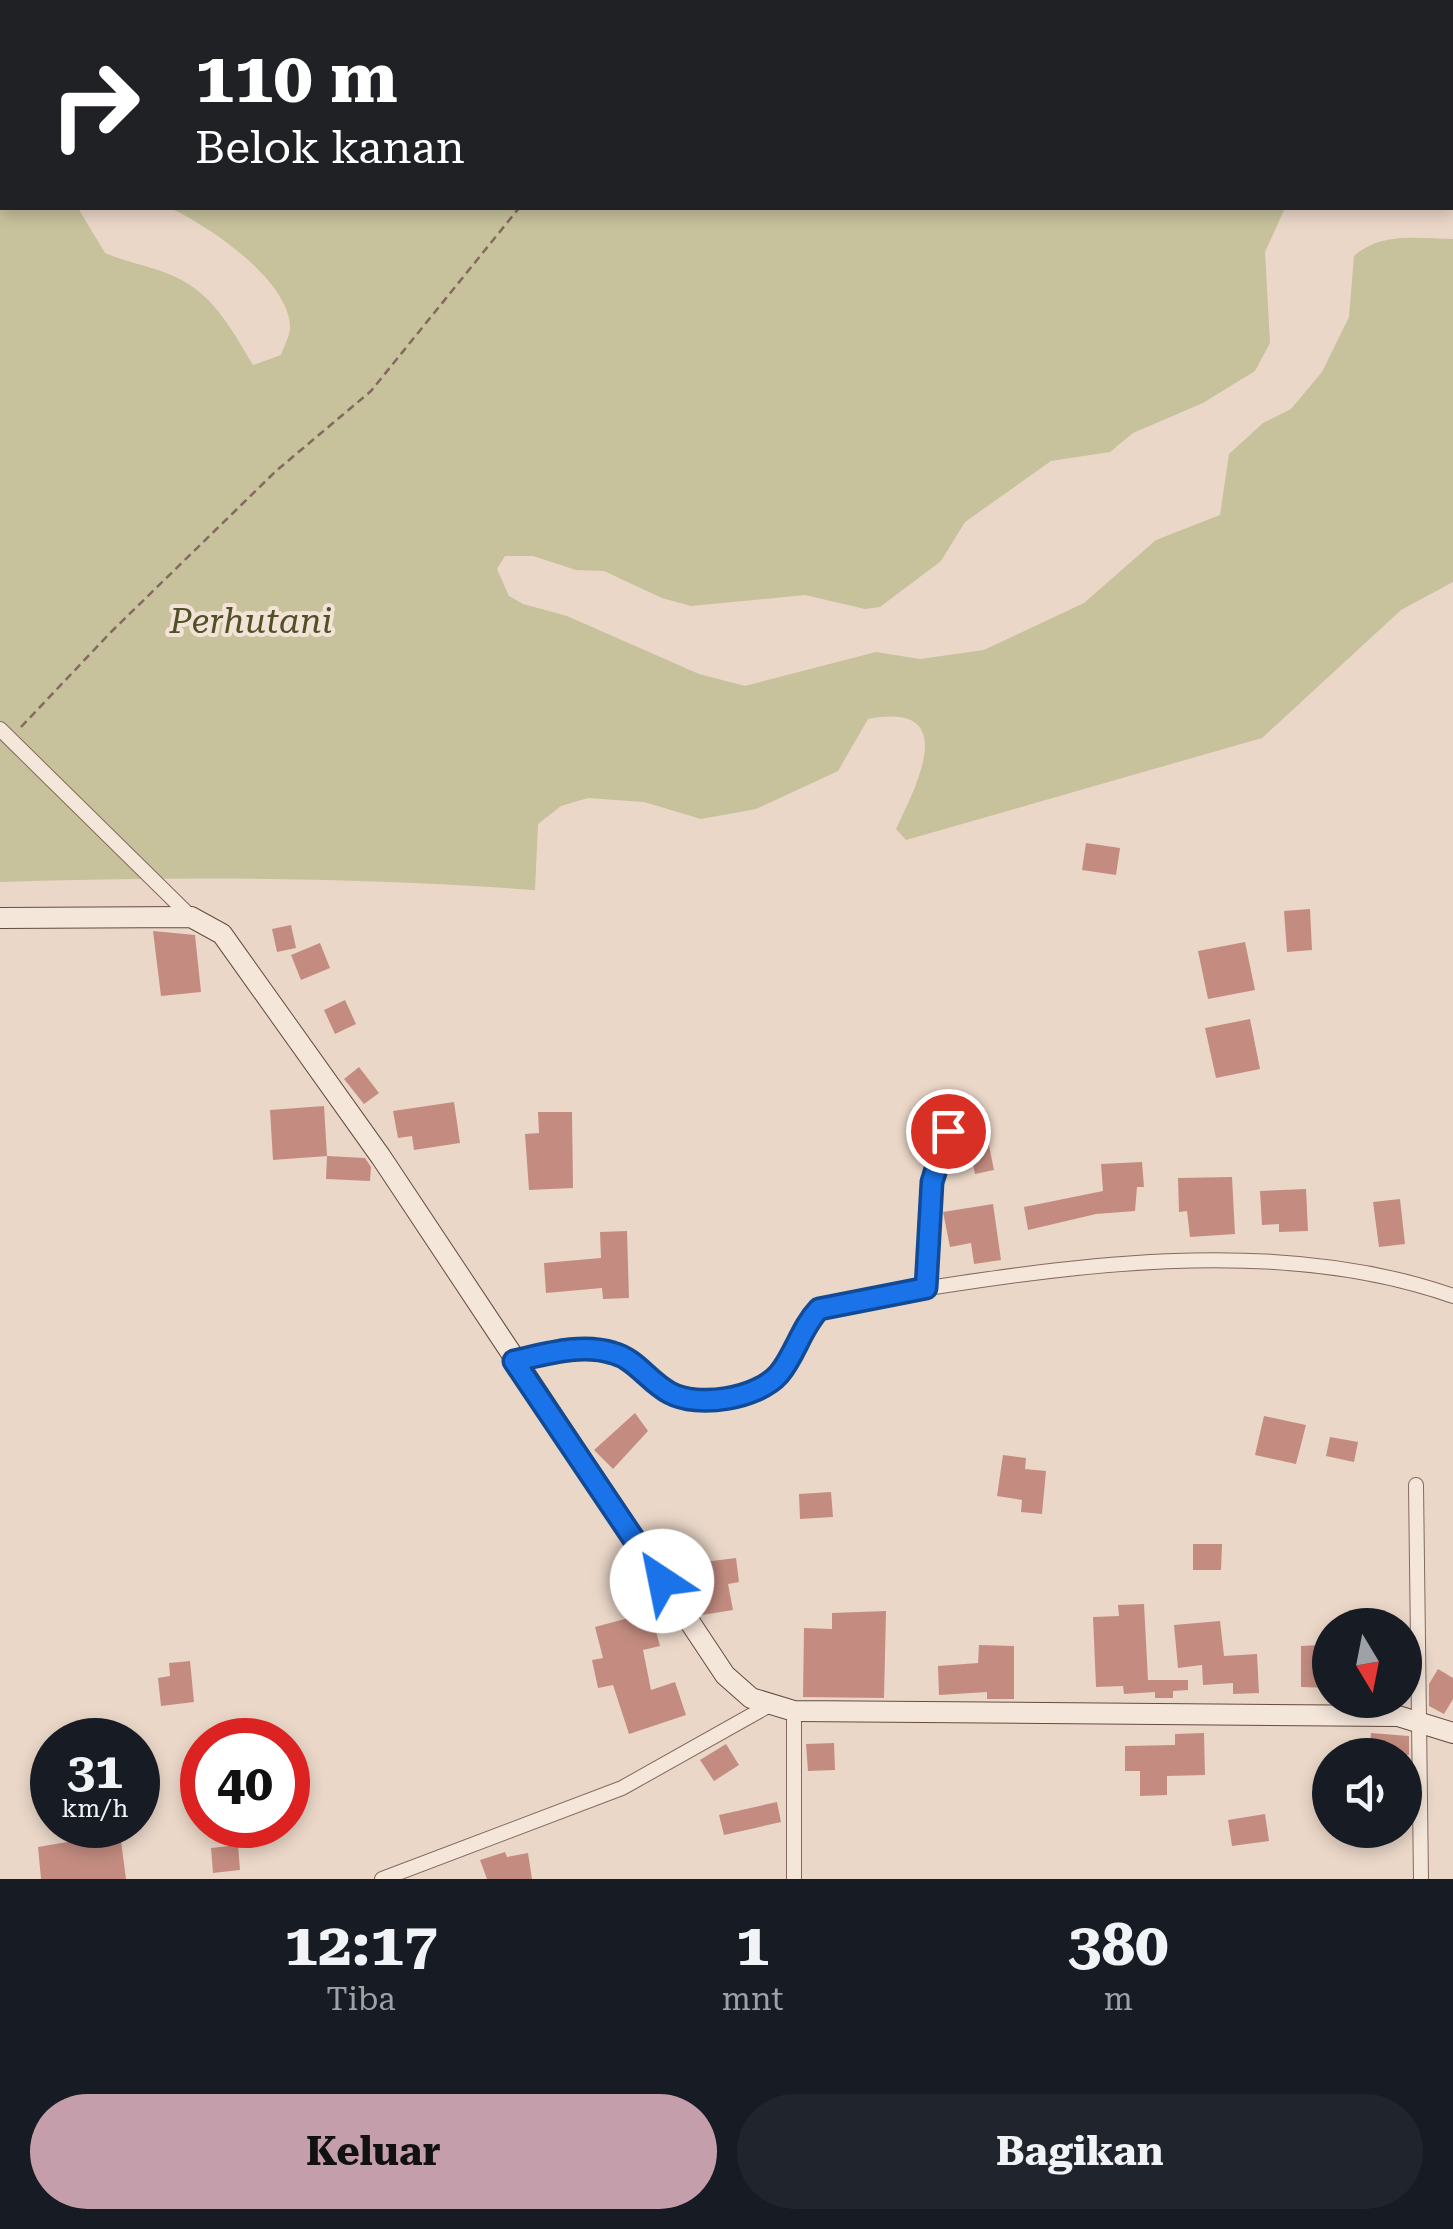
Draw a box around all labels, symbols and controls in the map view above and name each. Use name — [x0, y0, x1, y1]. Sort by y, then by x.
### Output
text: 110 m — [195, 37, 398, 119]
icon: right — [30, 40, 160, 170]
text: Belok kanan — [195, 121, 465, 174]
park label: Perhutani — [168, 601, 333, 642]
pin — [906, 1089, 991, 1174]
icon: arrive — [921, 1104, 976, 1159]
position arrow — [610, 1529, 714, 1633]
north arrow — [1312, 1608, 1422, 1718]
map controls — [1312, 1608, 1422, 1848]
speed limit sign: 40 — [180, 1718, 310, 1848]
button: sound — [1312, 1738, 1422, 1848]
text: 31 — [67, 1742, 123, 1800]
text: km/h — [62, 1794, 128, 1823]
text: 12:17 — [284, 1909, 437, 1980]
text: 1 — [736, 1909, 769, 1980]
text: 380 — [1068, 1909, 1169, 1980]
text: Tiba — [326, 1980, 396, 2018]
text: mnt — [722, 1980, 784, 2018]
text: m — [1104, 1980, 1133, 2018]
button: Keluar — [30, 2094, 717, 2209]
button: Bagikan — [737, 2094, 1423, 2209]

